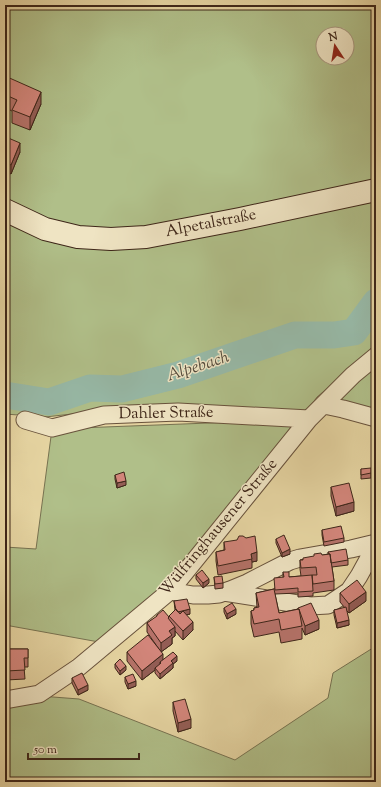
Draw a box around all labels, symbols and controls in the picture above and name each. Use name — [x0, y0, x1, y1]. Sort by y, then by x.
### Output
north arrow — [315, 26, 355, 66]
text: N — [326, 28, 339, 46]
street label: Alpetalstraße — [164, 204, 258, 244]
water label: Alpebach — [164, 345, 233, 388]
street label: Dahler Straße — [118, 402, 214, 426]
street label: Wülfringhausener Straße — [154, 454, 284, 602]
scale bar — [28, 735, 139, 761]
text: 50 m — [33, 741, 57, 759]

